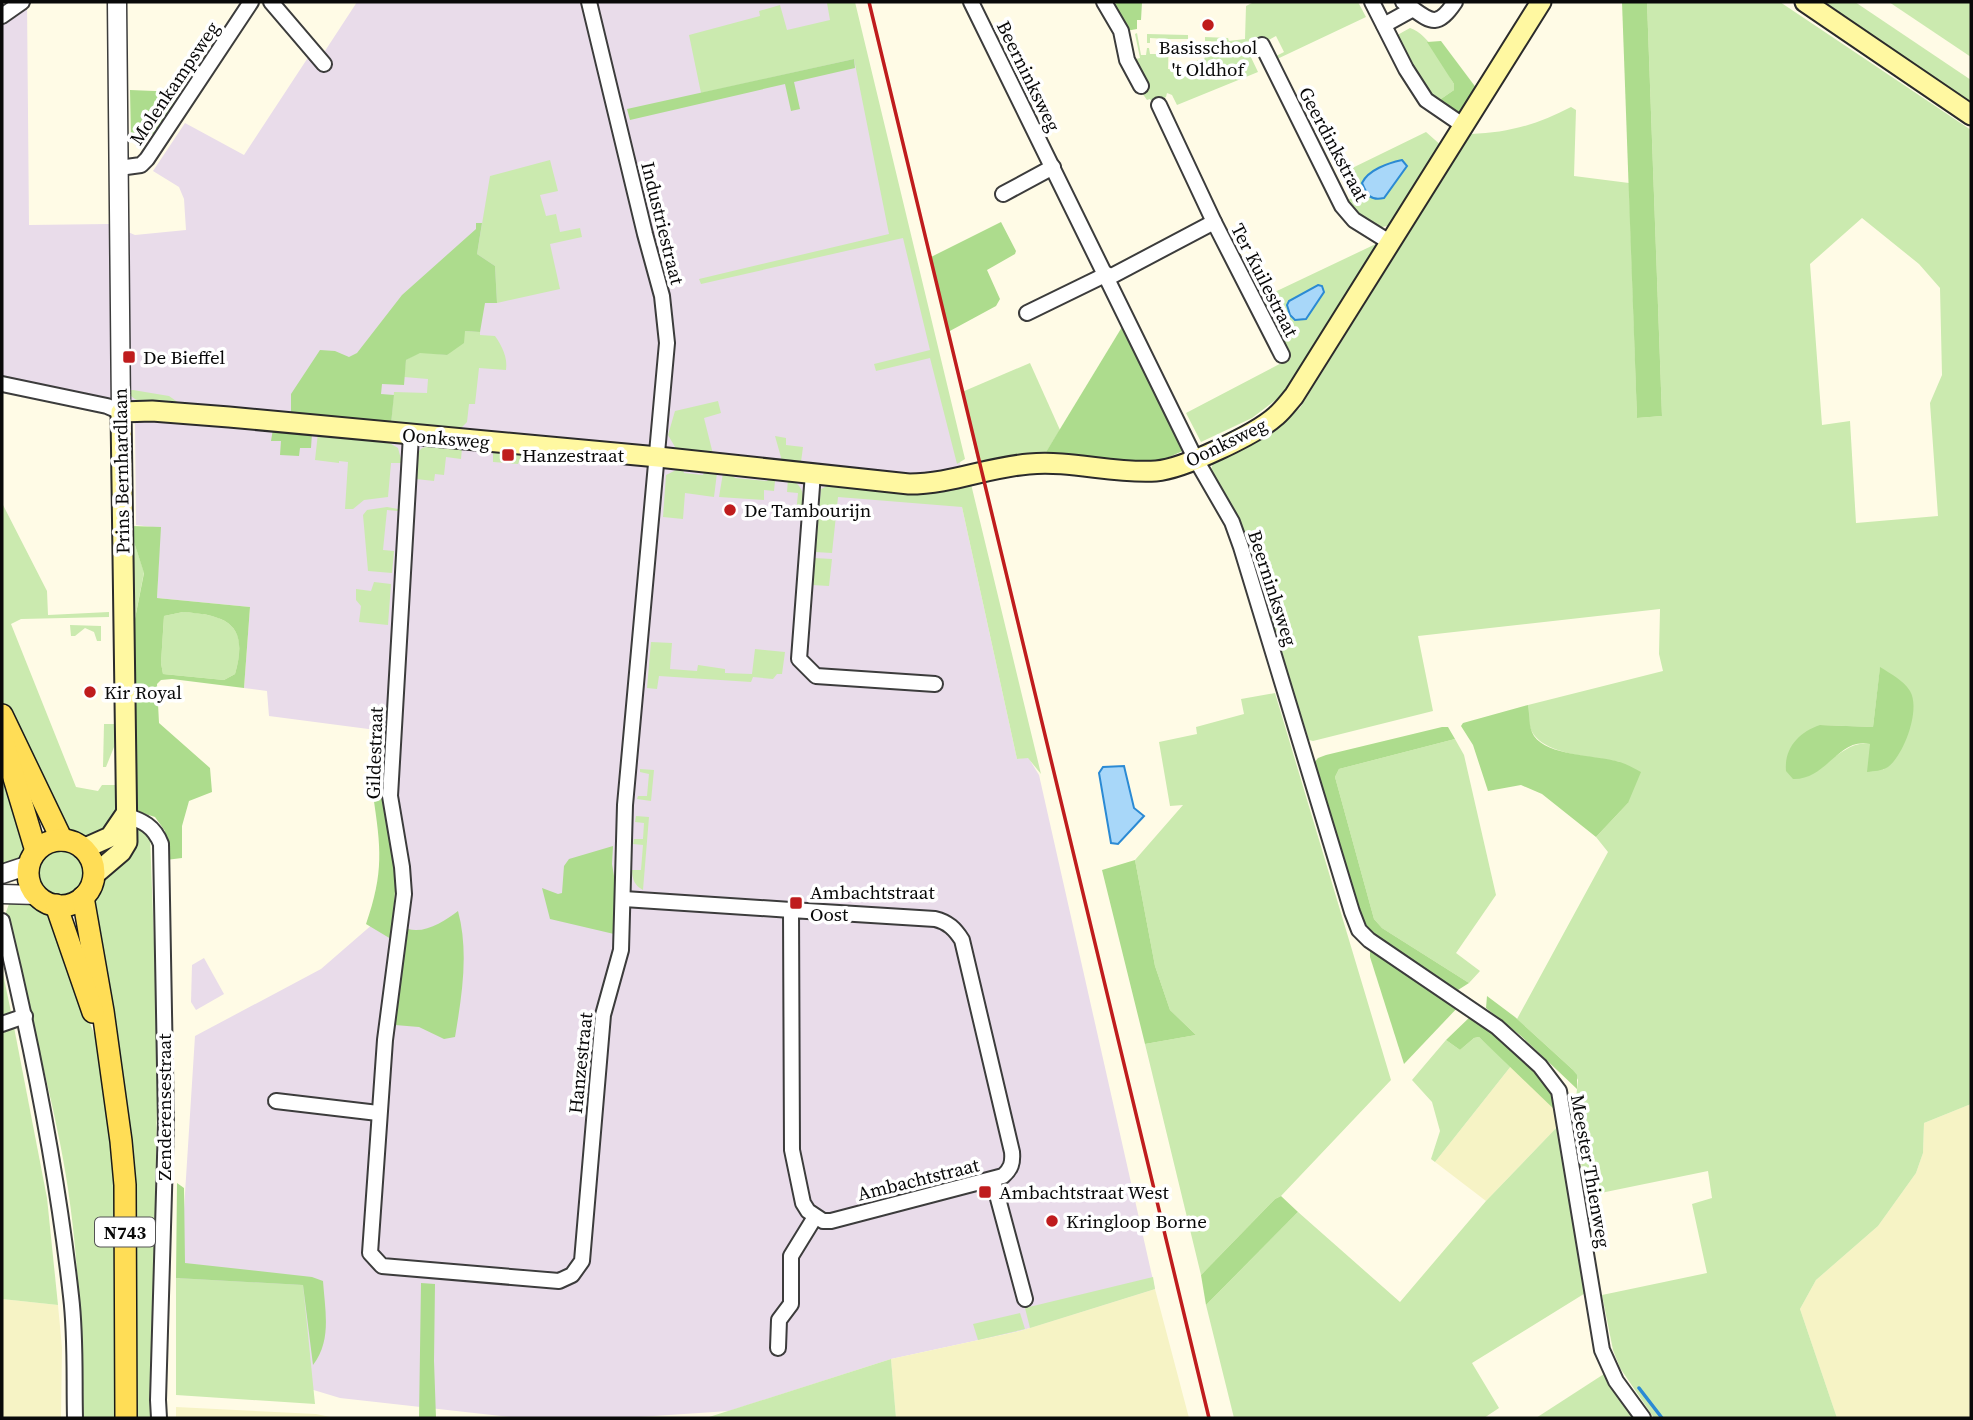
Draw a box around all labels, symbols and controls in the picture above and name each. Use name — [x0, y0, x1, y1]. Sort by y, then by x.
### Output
street label: Molenkampsweg — [123, 16, 225, 150]
street label: Beerninksweg — [991, 16, 1067, 136]
marker: Basisschool 't Oldhof — [1200, 17, 1216, 33]
place label: Basisschool 't Oldhof — [1159, 34, 1258, 82]
street label: Geerdinkstraat — [1293, 82, 1375, 207]
street label: Industriestraat — [635, 159, 691, 288]
street label: Ter Kuilestraat — [1225, 219, 1305, 342]
place label: De Bieffel — [143, 344, 225, 370]
marker: De Bieffel — [121, 349, 137, 365]
street label: Prins Bernhardlaan — [107, 388, 135, 554]
street label: Oonksweg — [1181, 411, 1271, 473]
street label: Oonksweg — [401, 421, 491, 455]
place label: Hanzestraat — [522, 442, 625, 468]
marker: Hanzestraat — [500, 447, 516, 463]
place label: De Tambourijn — [744, 497, 871, 523]
marker: De Tambourijn — [722, 502, 738, 518]
street label: Beerninksweg — [1242, 527, 1304, 649]
place label: Kir Royal — [104, 679, 182, 705]
marker: Kir Royal — [82, 684, 98, 700]
street label: Gildestraat — [359, 705, 389, 800]
place label: Ambachtstraat Oost — [810, 879, 936, 927]
marker: Ambachtstraat Oost — [788, 895, 804, 911]
street label: Hanzestraat — [562, 1010, 598, 1115]
street label: Zenderensestraat — [151, 1033, 177, 1180]
street label: Meester Thienweg — [1565, 1092, 1617, 1250]
street label: Ambachtstraat — [854, 1151, 982, 1207]
place label: Ambachtstraat West — [999, 1179, 1169, 1205]
marker: Ambachtstraat West — [977, 1184, 993, 1200]
place label: Kringloop Borne — [1066, 1208, 1207, 1234]
marker: Kringloop Borne — [1044, 1213, 1060, 1229]
road number: N743 — [95, 1218, 155, 1246]

